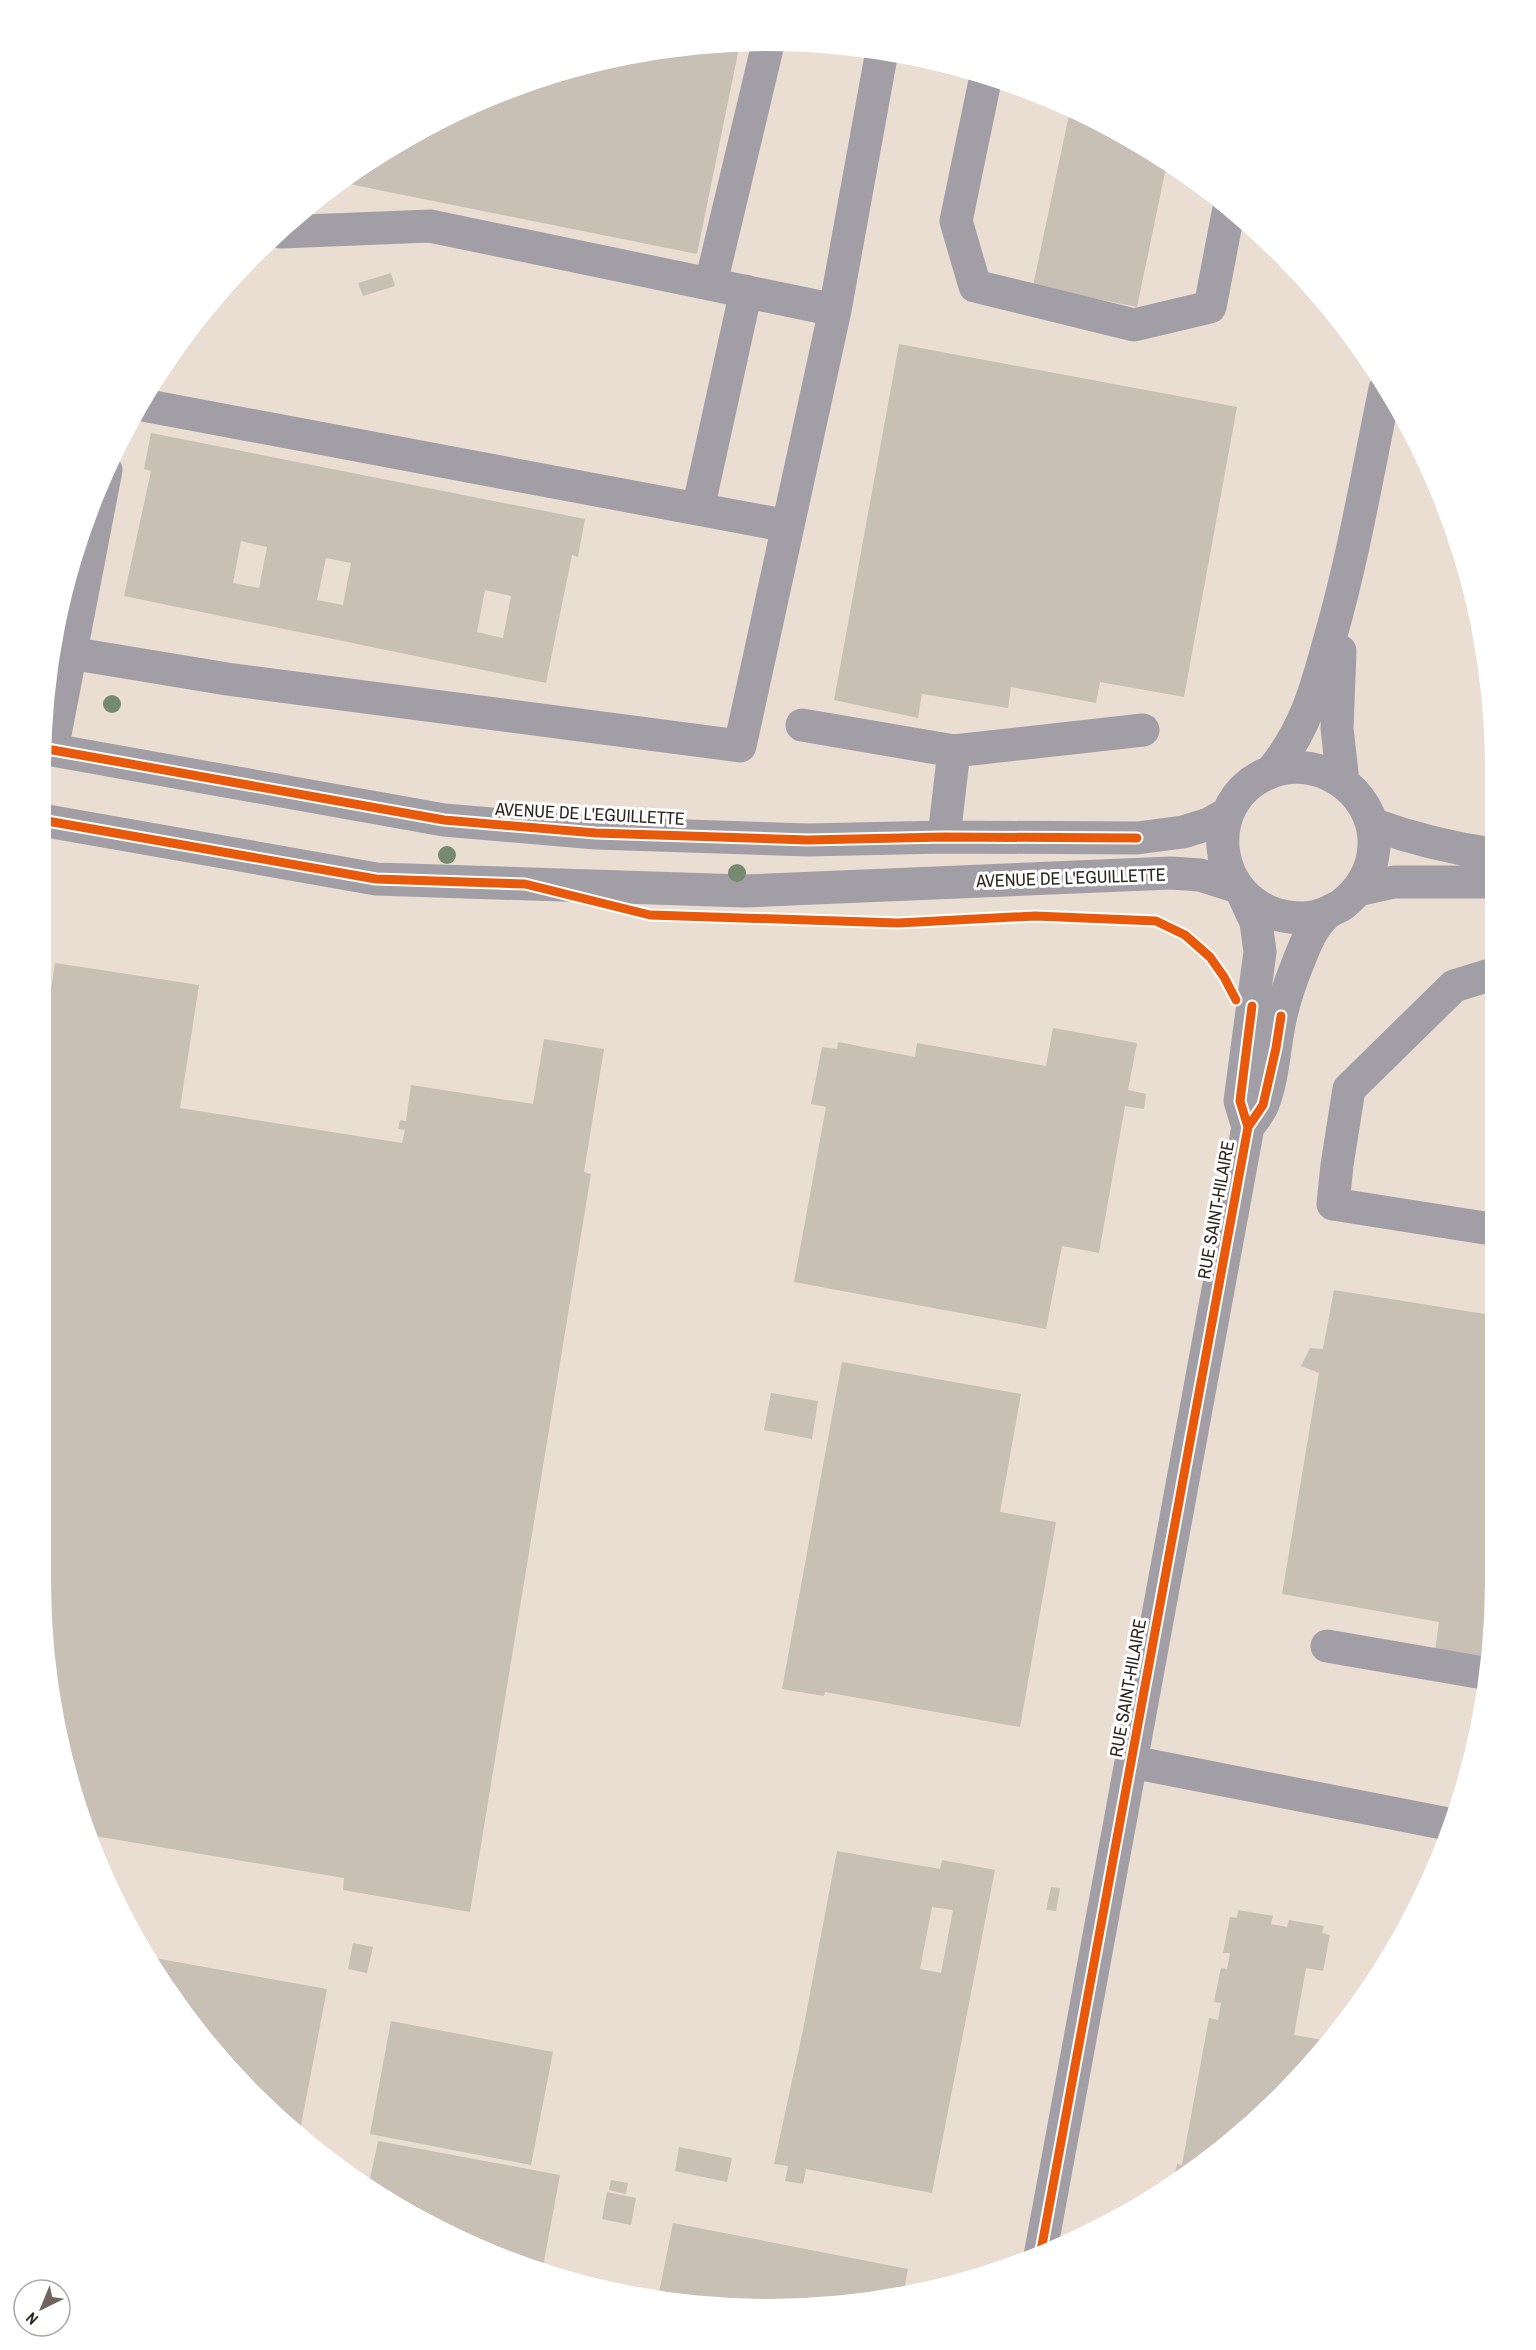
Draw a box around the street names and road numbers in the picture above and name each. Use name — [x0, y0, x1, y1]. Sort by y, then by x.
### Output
street label: AVENUE DE L'EGUILLETTE — [494, 796, 685, 831]
street label: AVENUE DE L'EGUILLETTE — [975, 862, 1166, 893]
street label: RUE SAINT-HILAIRE — [1191, 1139, 1240, 1281]
street label: RUE SAINT-HILAIRE — [1103, 1617, 1152, 1759]

